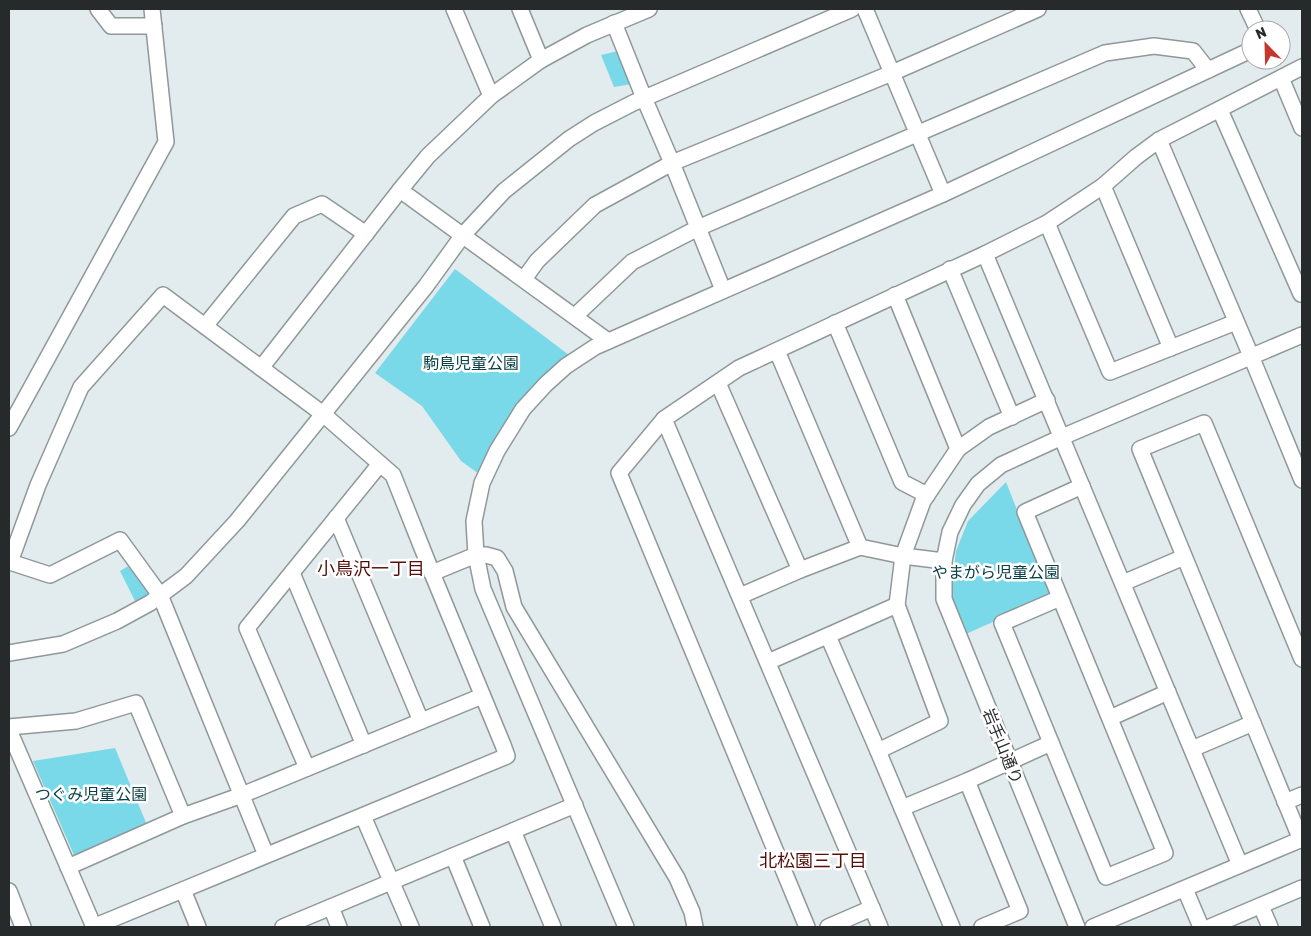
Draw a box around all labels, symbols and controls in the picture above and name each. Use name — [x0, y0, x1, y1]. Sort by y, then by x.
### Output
north arrow — [1241, 20, 1291, 70]
text: N — [1253, 24, 1269, 43]
park label: 駒鳥児童公園 — [423, 354, 519, 373]
district label: 小鳥沢一丁目 — [317, 558, 425, 580]
park label: やまがら児童公園 — [932, 563, 1060, 582]
street label: 岩手山通り — [979, 706, 1026, 787]
park label: つぐみ児童公園 — [35, 785, 147, 804]
district label: 北松園三丁目 — [759, 850, 867, 872]

